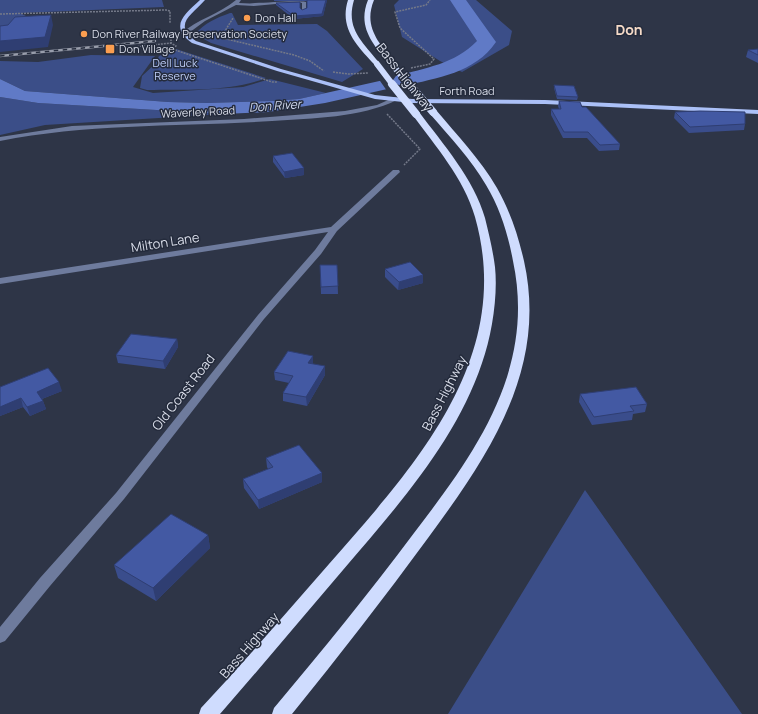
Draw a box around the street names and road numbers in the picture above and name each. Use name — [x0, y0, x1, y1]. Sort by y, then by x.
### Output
street label: Bass Highway — [373, 39, 437, 115]
street label: Forth Road — [439, 83, 495, 98]
street label: Waverley Road — [160, 102, 236, 121]
street label: Milton Lane — [129, 228, 201, 256]
street label: Old Coast Road — [147, 350, 219, 434]
street label: Bass Highway — [417, 352, 471, 434]
street label: Bass Highway — [215, 608, 283, 682]

